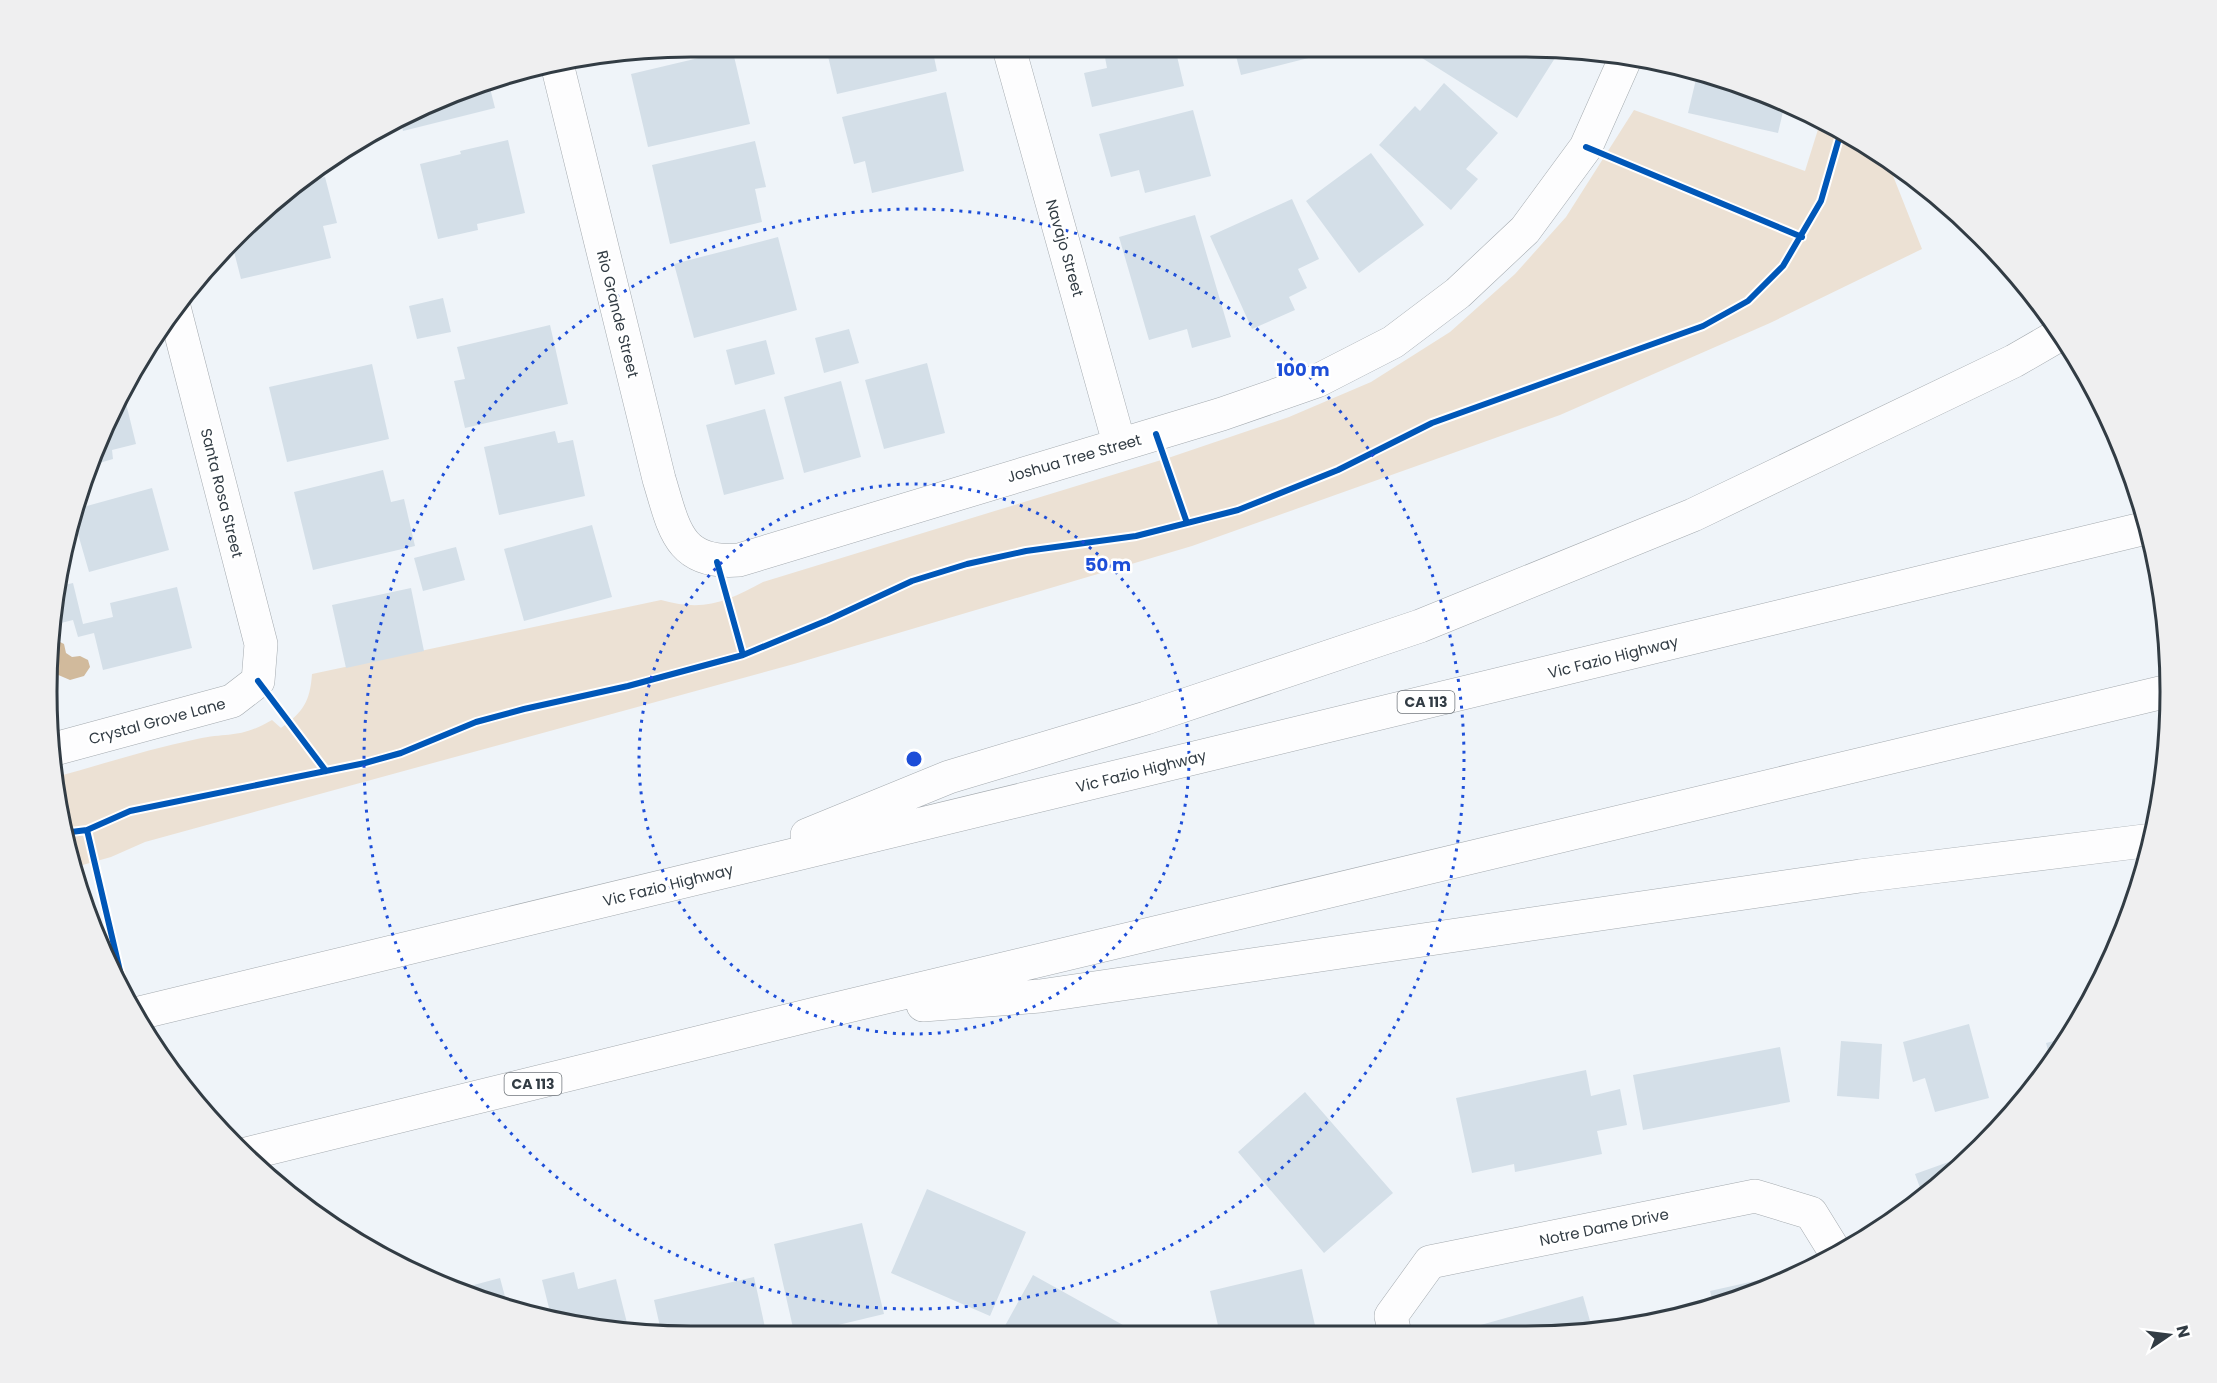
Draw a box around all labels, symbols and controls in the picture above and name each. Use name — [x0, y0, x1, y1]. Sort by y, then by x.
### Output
street label: Navajo Street — [1041, 197, 1089, 299]
street label: Rio Grande Street — [592, 248, 644, 380]
text: 100 m — [1276, 357, 1330, 382]
street label: Santa Rosa Street — [196, 426, 248, 560]
street label: Joshua Tree Street — [1004, 429, 1144, 487]
text: 50 m — [1085, 552, 1131, 577]
street label: Vic Fazio Highway — [1546, 631, 1681, 683]
road number: CA 113 — [1398, 691, 1454, 713]
street label: Crystal Grove Lane — [86, 693, 228, 749]
street label: Vic Fazio Highway — [1074, 745, 1209, 797]
centre of rings — [904, 749, 924, 769]
street label: Vic Fazio Highway — [601, 859, 736, 911]
road number: CA 113 — [504, 1073, 562, 1095]
street label: Notre Dame Drive — [1537, 1203, 1671, 1251]
north arrow — [2139, 1305, 2199, 1365]
text: N — [2170, 1323, 2196, 1340]

